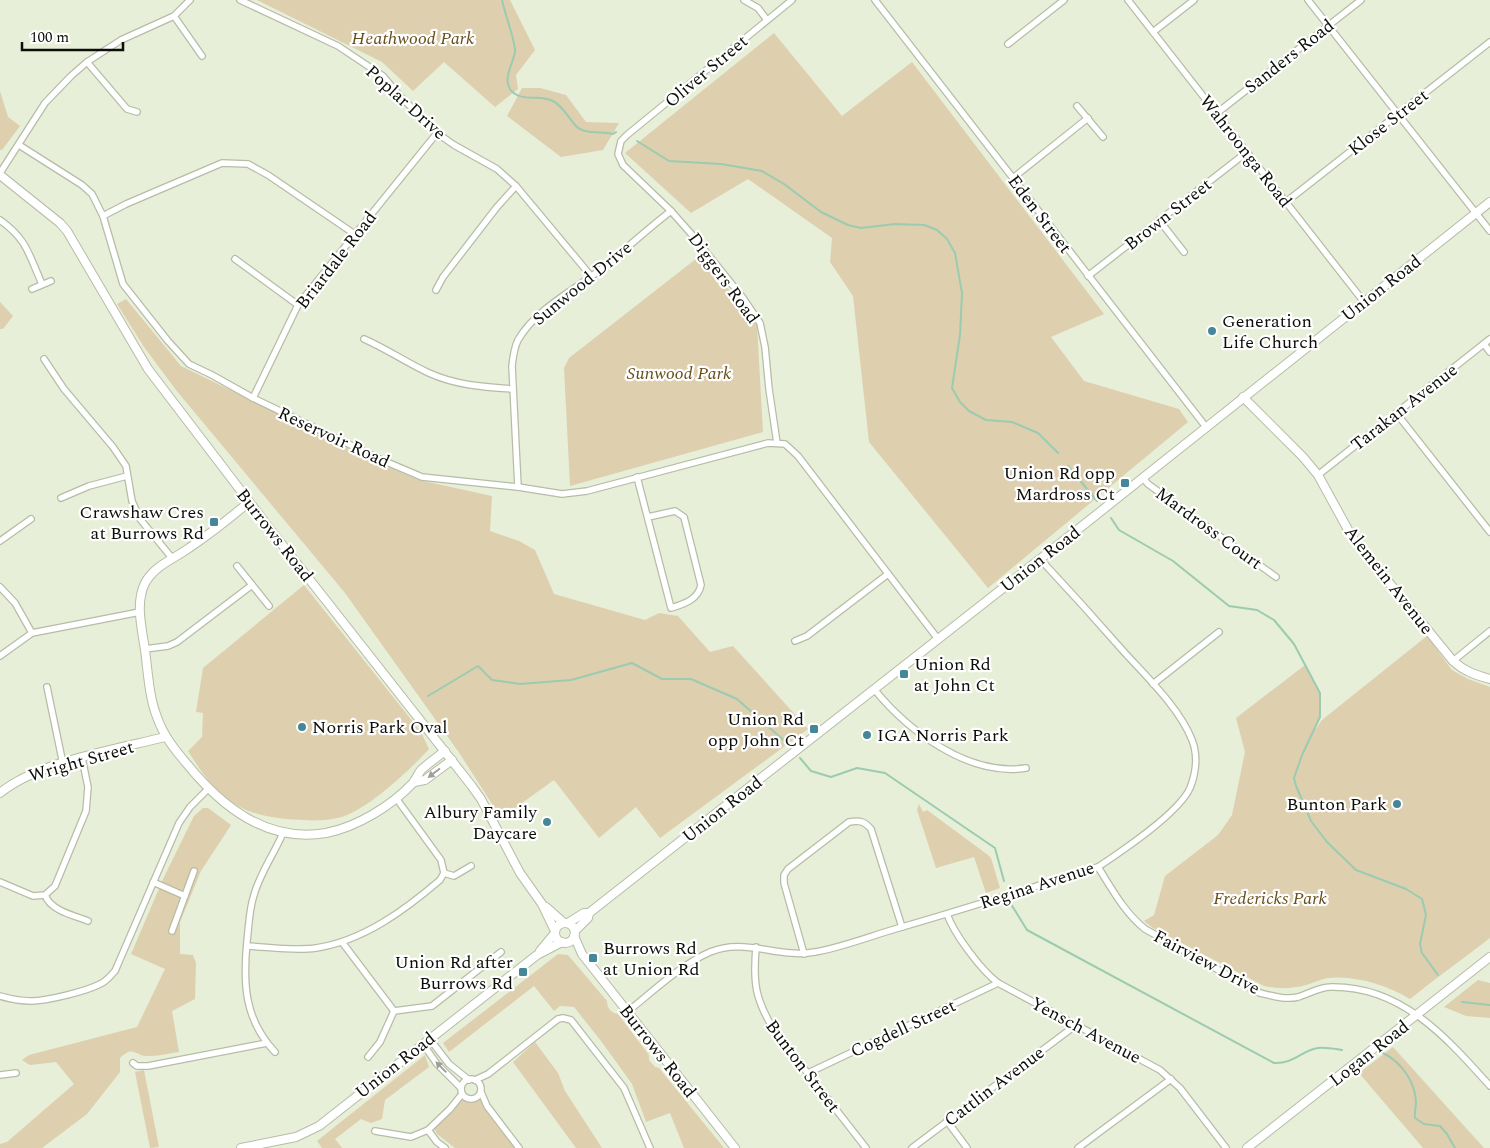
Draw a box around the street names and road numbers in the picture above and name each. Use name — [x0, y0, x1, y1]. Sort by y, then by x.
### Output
street label: Sanders Road — [1238, 13, 1340, 100]
street label: Oliver Street — [659, 28, 754, 114]
street label: Poplar Drive — [359, 59, 452, 146]
street label: Klose Street — [1342, 82, 1434, 163]
street label: Wahroonga Road — [1193, 89, 1298, 214]
street label: Eden Street — [1001, 169, 1078, 259]
street label: Brown Street — [1119, 172, 1218, 257]
street label: Briardale Road — [289, 205, 383, 315]
street label: Diggers Road — [681, 227, 766, 330]
street label: Sunwood Drive — [526, 235, 638, 332]
street label: Union Road — [1335, 248, 1427, 328]
street label: Tarakan Avenue — [1345, 357, 1464, 458]
street label: Reservoir Road — [273, 400, 394, 475]
street label: Mardross Court — [1150, 480, 1268, 576]
street label: Burrows Road — [229, 483, 320, 588]
street label: Union Road — [994, 519, 1086, 599]
street label: Alemein Avenue — [1337, 520, 1440, 640]
street label: Wright Street — [25, 734, 137, 789]
street label: Union Road — [676, 769, 768, 849]
street label: Regina Avenue — [976, 854, 1098, 917]
street label: Fairview Drive — [1149, 923, 1265, 1002]
street label: Yensch Avenue — [1026, 990, 1146, 1071]
street label: Cogdell Street — [846, 992, 960, 1065]
street label: Burrows Road — [612, 999, 703, 1104]
street label: Logan Road — [1324, 1013, 1415, 1093]
street label: Bunton Street — [759, 1014, 847, 1119]
street label: Union Road — [349, 1025, 441, 1105]
street label: Cattlin Avenue — [938, 1040, 1050, 1133]

